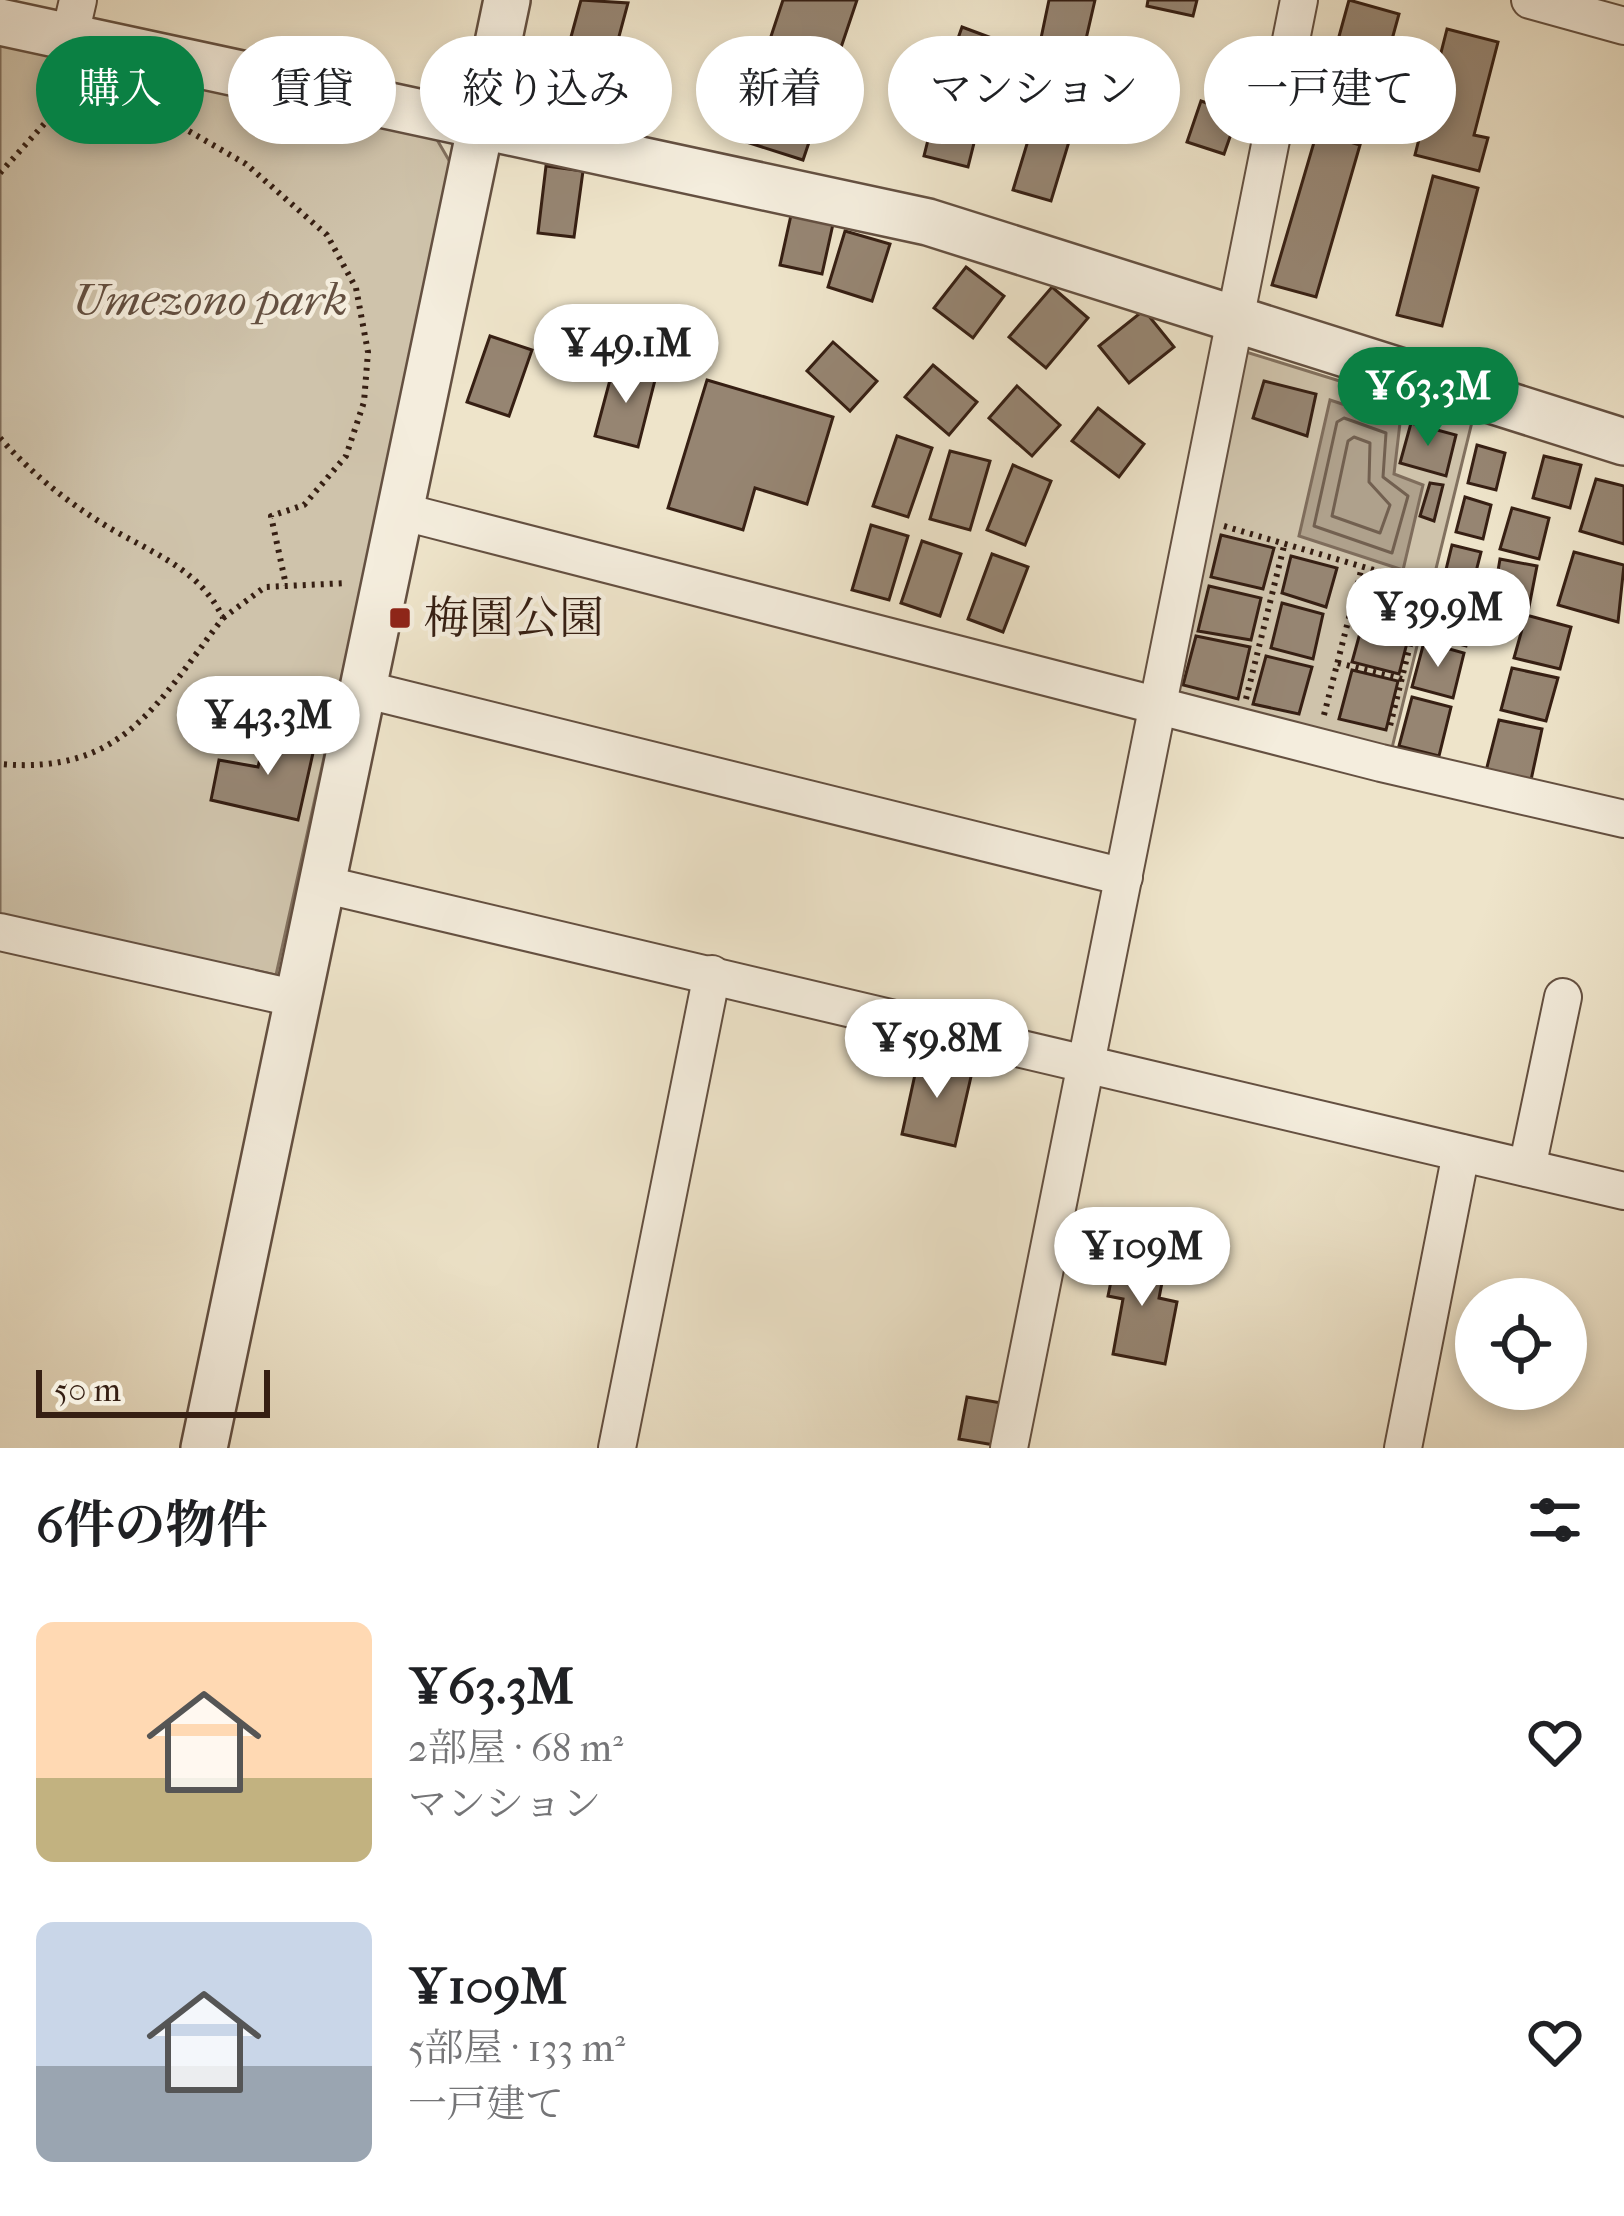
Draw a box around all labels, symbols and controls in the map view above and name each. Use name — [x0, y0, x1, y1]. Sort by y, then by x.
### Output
chip: 購入 — [36, 36, 204, 144]
chip: 賃貸 — [228, 36, 396, 144]
chip: 絞り込み — [420, 36, 672, 144]
chip: 新着 — [696, 36, 864, 144]
chip: マンション — [888, 36, 1180, 144]
chip: 一戸建て — [1204, 36, 1456, 144]
park label: Umezono park — [72, 274, 348, 327]
pin: ¥49.1M — [528, 304, 724, 406]
text: ¥49.1M — [561, 320, 691, 366]
pin: ¥63.3M — [1330, 347, 1526, 449]
text: ¥63.3M — [1365, 363, 1491, 409]
pin: ¥39.9M — [1340, 568, 1536, 670]
text: ¥39.9M — [1373, 584, 1503, 630]
place label: 梅園公園 — [424, 592, 604, 645]
marker: 梅園公園 — [387, 605, 413, 631]
pin: ¥43.3M — [170, 676, 366, 778]
text: ¥43.3M — [204, 692, 332, 738]
pin: ¥59.8M — [839, 999, 1035, 1101]
text: ¥59.8M — [872, 1015, 1002, 1061]
pin: ¥109M — [1058, 1207, 1226, 1309]
text: ¥109M — [1081, 1223, 1203, 1269]
map controls — [1455, 1278, 1587, 1410]
button: locate — [1455, 1278, 1587, 1410]
scale bar — [36, 1364, 270, 1417]
text: 50 m — [54, 1371, 121, 1410]
icon: filters — [1522, 1487, 1588, 1553]
text: 6件の物件 — [36, 1495, 268, 1555]
text: ¥63.3M — [408, 1656, 574, 1716]
icon: home — [132, 1670, 276, 1814]
icon: heart — [1522, 1709, 1588, 1775]
text: 2部屋 · 68 m² — [408, 1725, 623, 1771]
text: マンション — [408, 1781, 601, 1827]
text: ¥109M — [408, 1956, 567, 2016]
icon: home — [132, 1970, 276, 2114]
icon: heart — [1522, 2009, 1588, 2075]
text: 5部屋 · 133 m² — [408, 2025, 625, 2071]
text: 一戸建て — [408, 2081, 564, 2127]

